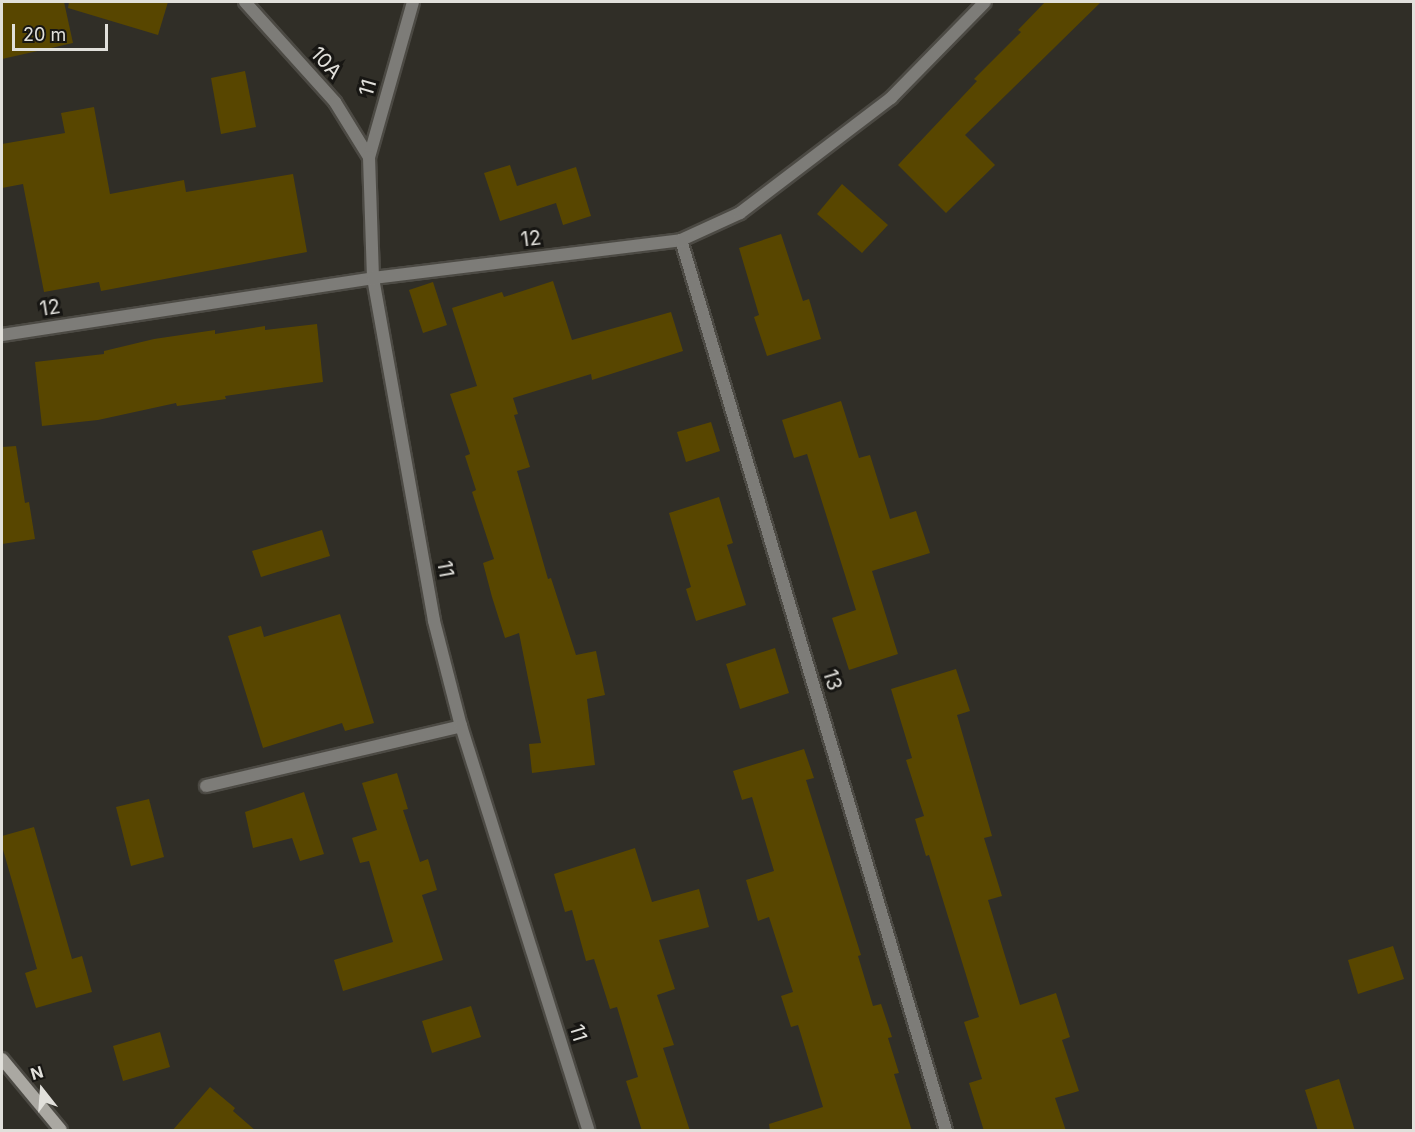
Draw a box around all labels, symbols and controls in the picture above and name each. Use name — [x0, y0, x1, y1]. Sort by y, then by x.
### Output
scale bar — [15, 12, 111, 50]
text: 20 m — [23, 24, 66, 45]
street label: 10A — [306, 42, 346, 84]
street label: 11 — [354, 77, 382, 99]
street label: 12 — [519, 226, 543, 252]
street label: 12 — [38, 295, 62, 321]
street label: 11 — [432, 559, 458, 579]
street label: 13 — [818, 667, 846, 693]
street label: 11 — [564, 1022, 592, 1044]
north arrow — [12, 1060, 72, 1120]
text: N — [28, 1061, 45, 1084]

